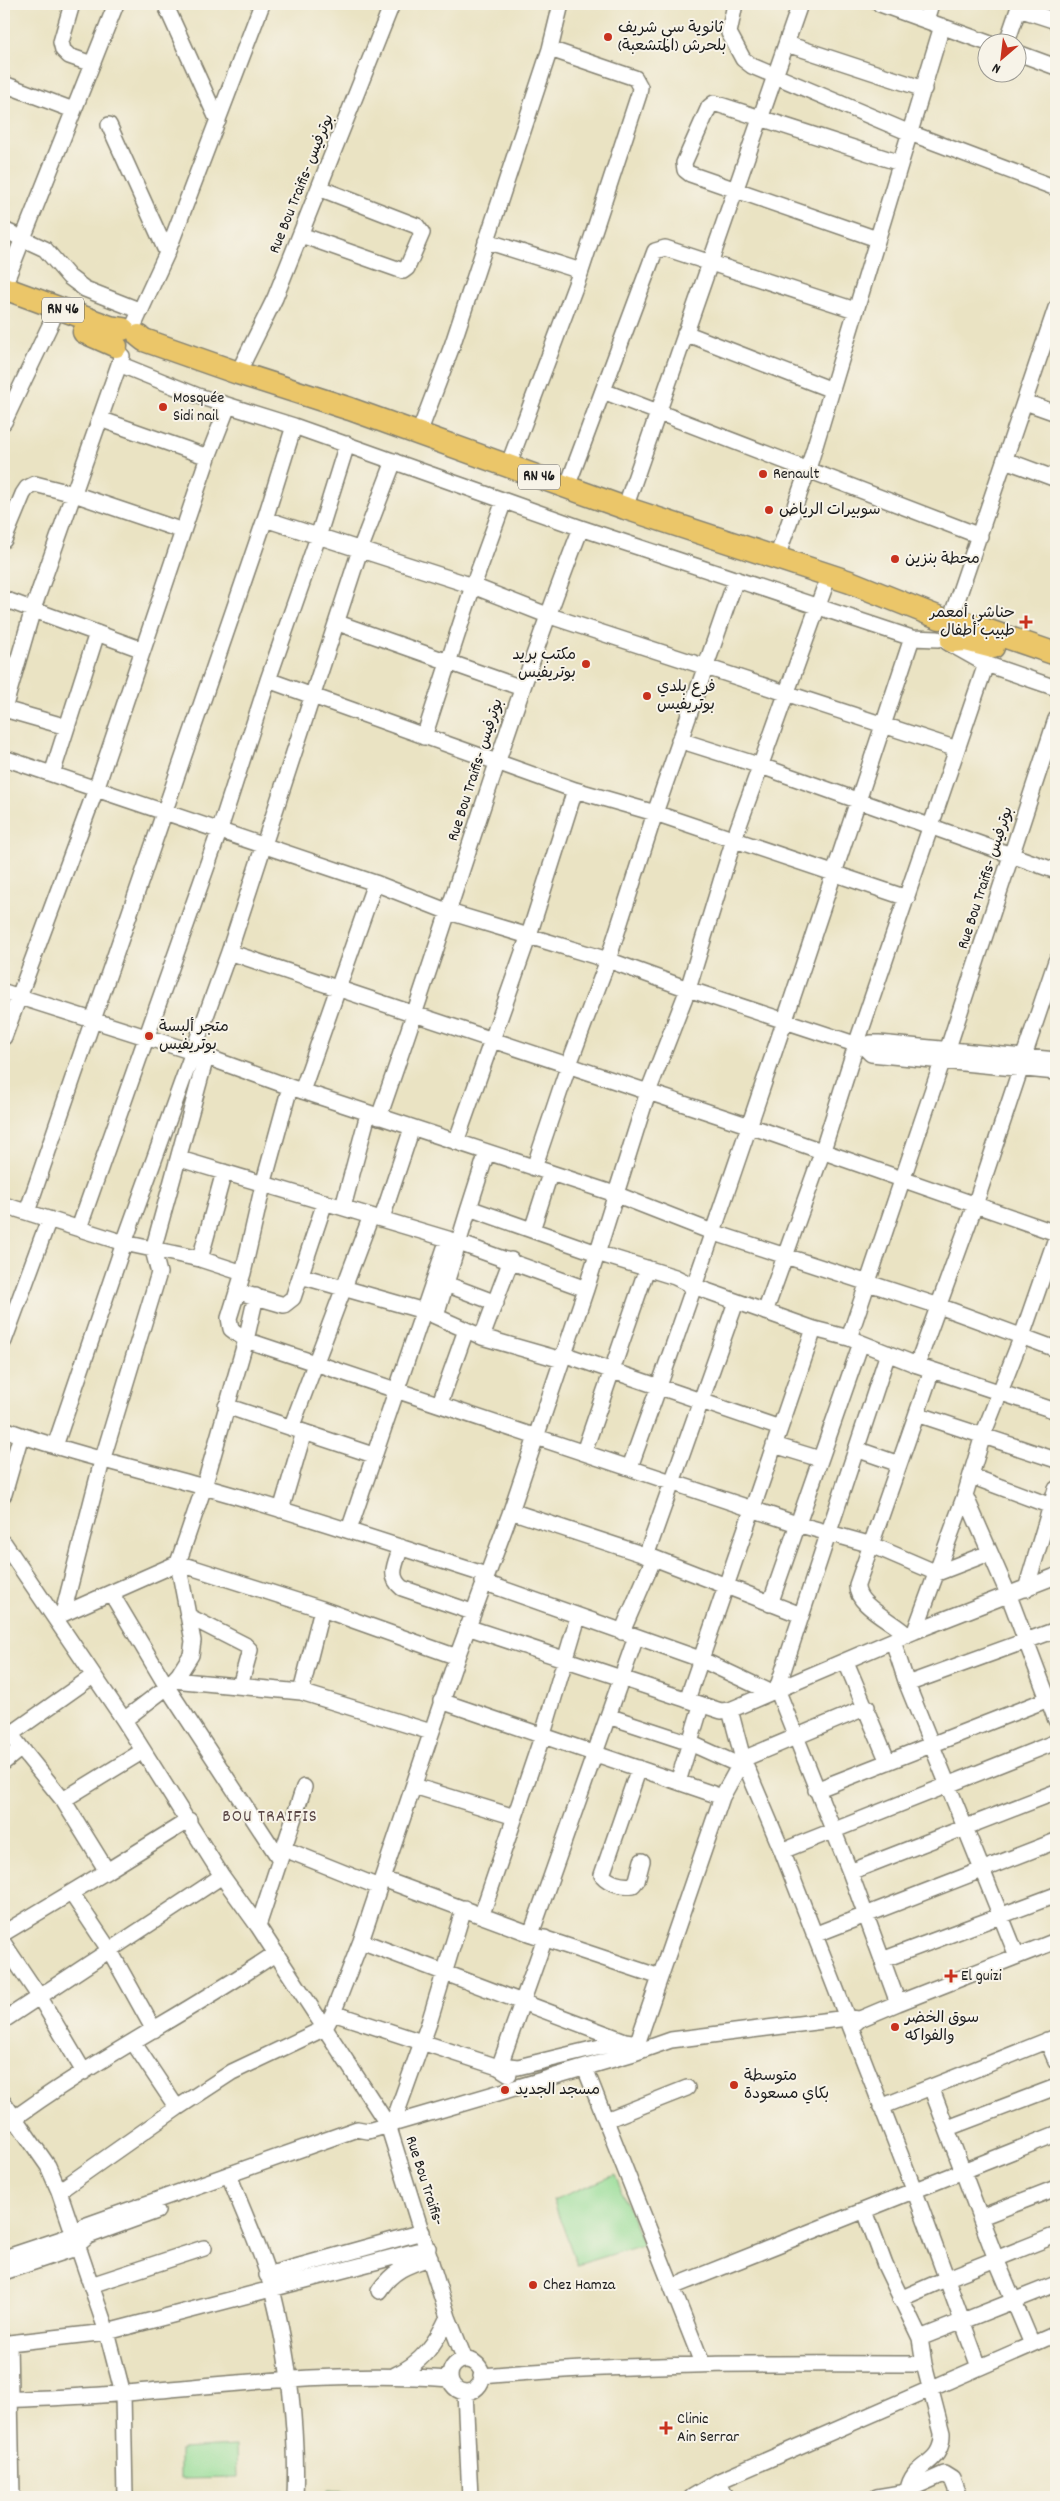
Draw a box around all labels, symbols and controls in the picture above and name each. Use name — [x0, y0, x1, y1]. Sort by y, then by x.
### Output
place label: ثانوية سي شريف بلحرش (المتشعبة) — [618, 17, 726, 58]
marker: ثانوية سي شريف بلحرش (المتشعبة) — [602, 31, 614, 43]
north arrow — [978, 32, 1028, 82]
text: N — [989, 57, 1005, 78]
street label: Rue Bou Traifis- بوترفيس — [263, 111, 341, 257]
road number: RN 46 — [42, 298, 84, 322]
place label: Mosquée Sidi nail — [173, 387, 224, 428]
marker: Mosquée Sidi nail — [157, 401, 169, 413]
place label: Renault — [773, 463, 819, 486]
road number: RN 46 — [518, 464, 560, 490]
marker: Renault — [757, 468, 769, 480]
place label: سوبيرات الرياض — [779, 499, 881, 522]
marker: سوبيرات الرياض — [763, 504, 775, 516]
place label: محطة بنزين — [905, 548, 980, 571]
marker: محطة بنزين — [889, 553, 901, 565]
place label: حناشي أمعمر طبيب أطفال — [928, 602, 1015, 643]
marker: حناشي أمعمر طبيب أطفال — [1019, 615, 1033, 629]
place label: مكتب بريد بوتريفيس — [512, 644, 576, 685]
marker: مكتب بريد بوتريفيس — [580, 658, 592, 670]
place label: فرع بلدي بوتريفيس — [657, 676, 716, 717]
marker: فرع بلدي بوتريفيس — [641, 690, 653, 702]
street label: Rue Bou Traifis- بوترفيس — [442, 696, 510, 844]
street label: Rue Bou Traifis- بوترفيس — [952, 804, 1020, 952]
place label: متجر ألبسة بوتريفيس — [159, 1016, 229, 1057]
marker: متجر ألبسة بوتريفيس — [143, 1030, 155, 1042]
district label: BOU TRAIFIS — [222, 1805, 318, 1830]
place label: El guizi — [961, 1965, 1002, 1988]
marker: El guizi — [945, 1970, 957, 1982]
place label: سوق الخضر والفواكه — [903, 2007, 979, 2048]
marker: سوق الخضر والفواكه — [889, 2021, 901, 2033]
place label: متوسطة بكاي مسعودة — [744, 2065, 829, 2106]
place label: مسجد الجديد — [515, 2079, 600, 2102]
marker: متوسطة بكاي مسعودة — [728, 2079, 740, 2091]
marker: مسجد الجديد — [499, 2084, 511, 2096]
street label: Rue Bou Traifis- — [399, 2133, 449, 2229]
place label: Chez Hamza — [543, 2274, 616, 2297]
marker: Chez Hamza — [527, 2279, 539, 2291]
place label: Clinic Ain Serrar — [677, 2408, 739, 2449]
marker: Clinic Ain Serrar — [659, 2421, 673, 2435]

